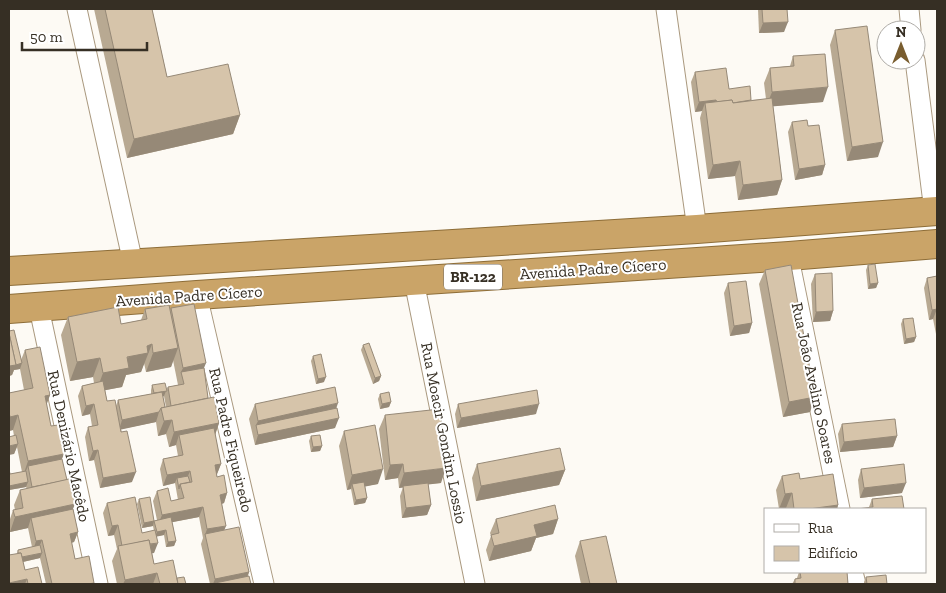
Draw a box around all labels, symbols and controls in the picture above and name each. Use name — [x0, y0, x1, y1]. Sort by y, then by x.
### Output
scale bar — [22, 20, 148, 52]
north arrow — [876, 20, 926, 70]
text: N — [896, 24, 907, 41]
text: 50 m — [30, 28, 63, 46]
street label: Avenida Padre Cícero — [519, 254, 667, 284]
road number: BR-122 — [444, 264, 502, 290]
street label: Avenida Padre Cícero — [115, 281, 263, 311]
street label: Rua João Avelino Soares — [788, 301, 840, 465]
street label: Rua Moacir Gondim Lossio — [417, 341, 471, 525]
street label: Rua Padre Fiqueiredo — [205, 366, 257, 514]
street label: Rua Denizário Macêdo — [44, 368, 94, 524]
legend — [764, 508, 926, 573]
text: Rua — [808, 519, 833, 537]
text: Edifício — [808, 544, 858, 562]

